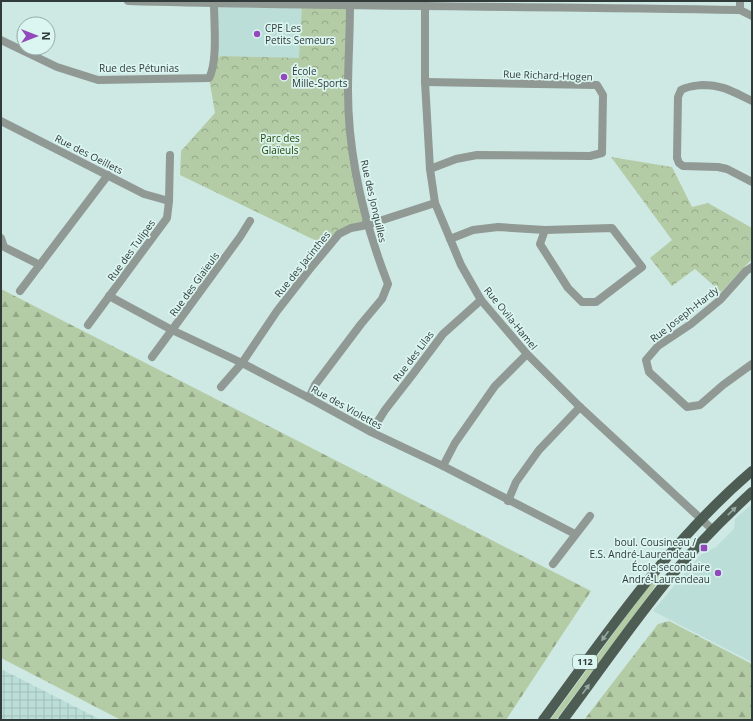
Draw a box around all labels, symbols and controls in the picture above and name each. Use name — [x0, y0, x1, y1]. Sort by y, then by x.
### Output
north arrow — [16, 16, 56, 56]
place label: CPE Les Petits Semeurs — [265, 21, 335, 47]
marker: CPE Les Petits Semeurs — [252, 29, 262, 39]
text: N — [39, 32, 54, 40]
street label: Rue des Pétunias — [99, 61, 179, 75]
place label: École Mille-Sports — [292, 64, 348, 90]
street label: Rue Richard-Hogen — [503, 66, 593, 84]
marker: École Mille-Sports — [279, 72, 289, 82]
street label: Rue des Oeillets — [53, 131, 126, 177]
park label: Parc des Glaïeuls — [260, 131, 300, 157]
street label: Rue des Jonquilles — [358, 158, 390, 244]
street label: Rue des Tulipes — [104, 216, 158, 284]
street label: Rue des Jacinthes — [271, 228, 333, 300]
street label: Rue des Glaïeuls — [166, 249, 222, 319]
street label: Rue Joseph-Hardy — [647, 282, 722, 345]
street label: Rue Ovila-Hamel — [481, 283, 541, 353]
street label: Rue des Lilas — [389, 328, 437, 384]
street label: Rue des Violettes — [309, 382, 385, 433]
one-way arrow — [727, 506, 737, 516]
place label: boul. Cousineau / E.S. André-Laurendeau — [589, 535, 696, 561]
marker: boul. Cousineau / E.S. André-Laurendeau — [699, 543, 709, 553]
place label: École secondaire André-Laurendeau — [622, 560, 710, 586]
marker: École secondaire André-Laurendeau — [713, 568, 723, 578]
one-way arrow — [601, 631, 609, 641]
road number: 112 — [573, 655, 597, 669]
one-way arrow — [582, 683, 590, 694]

